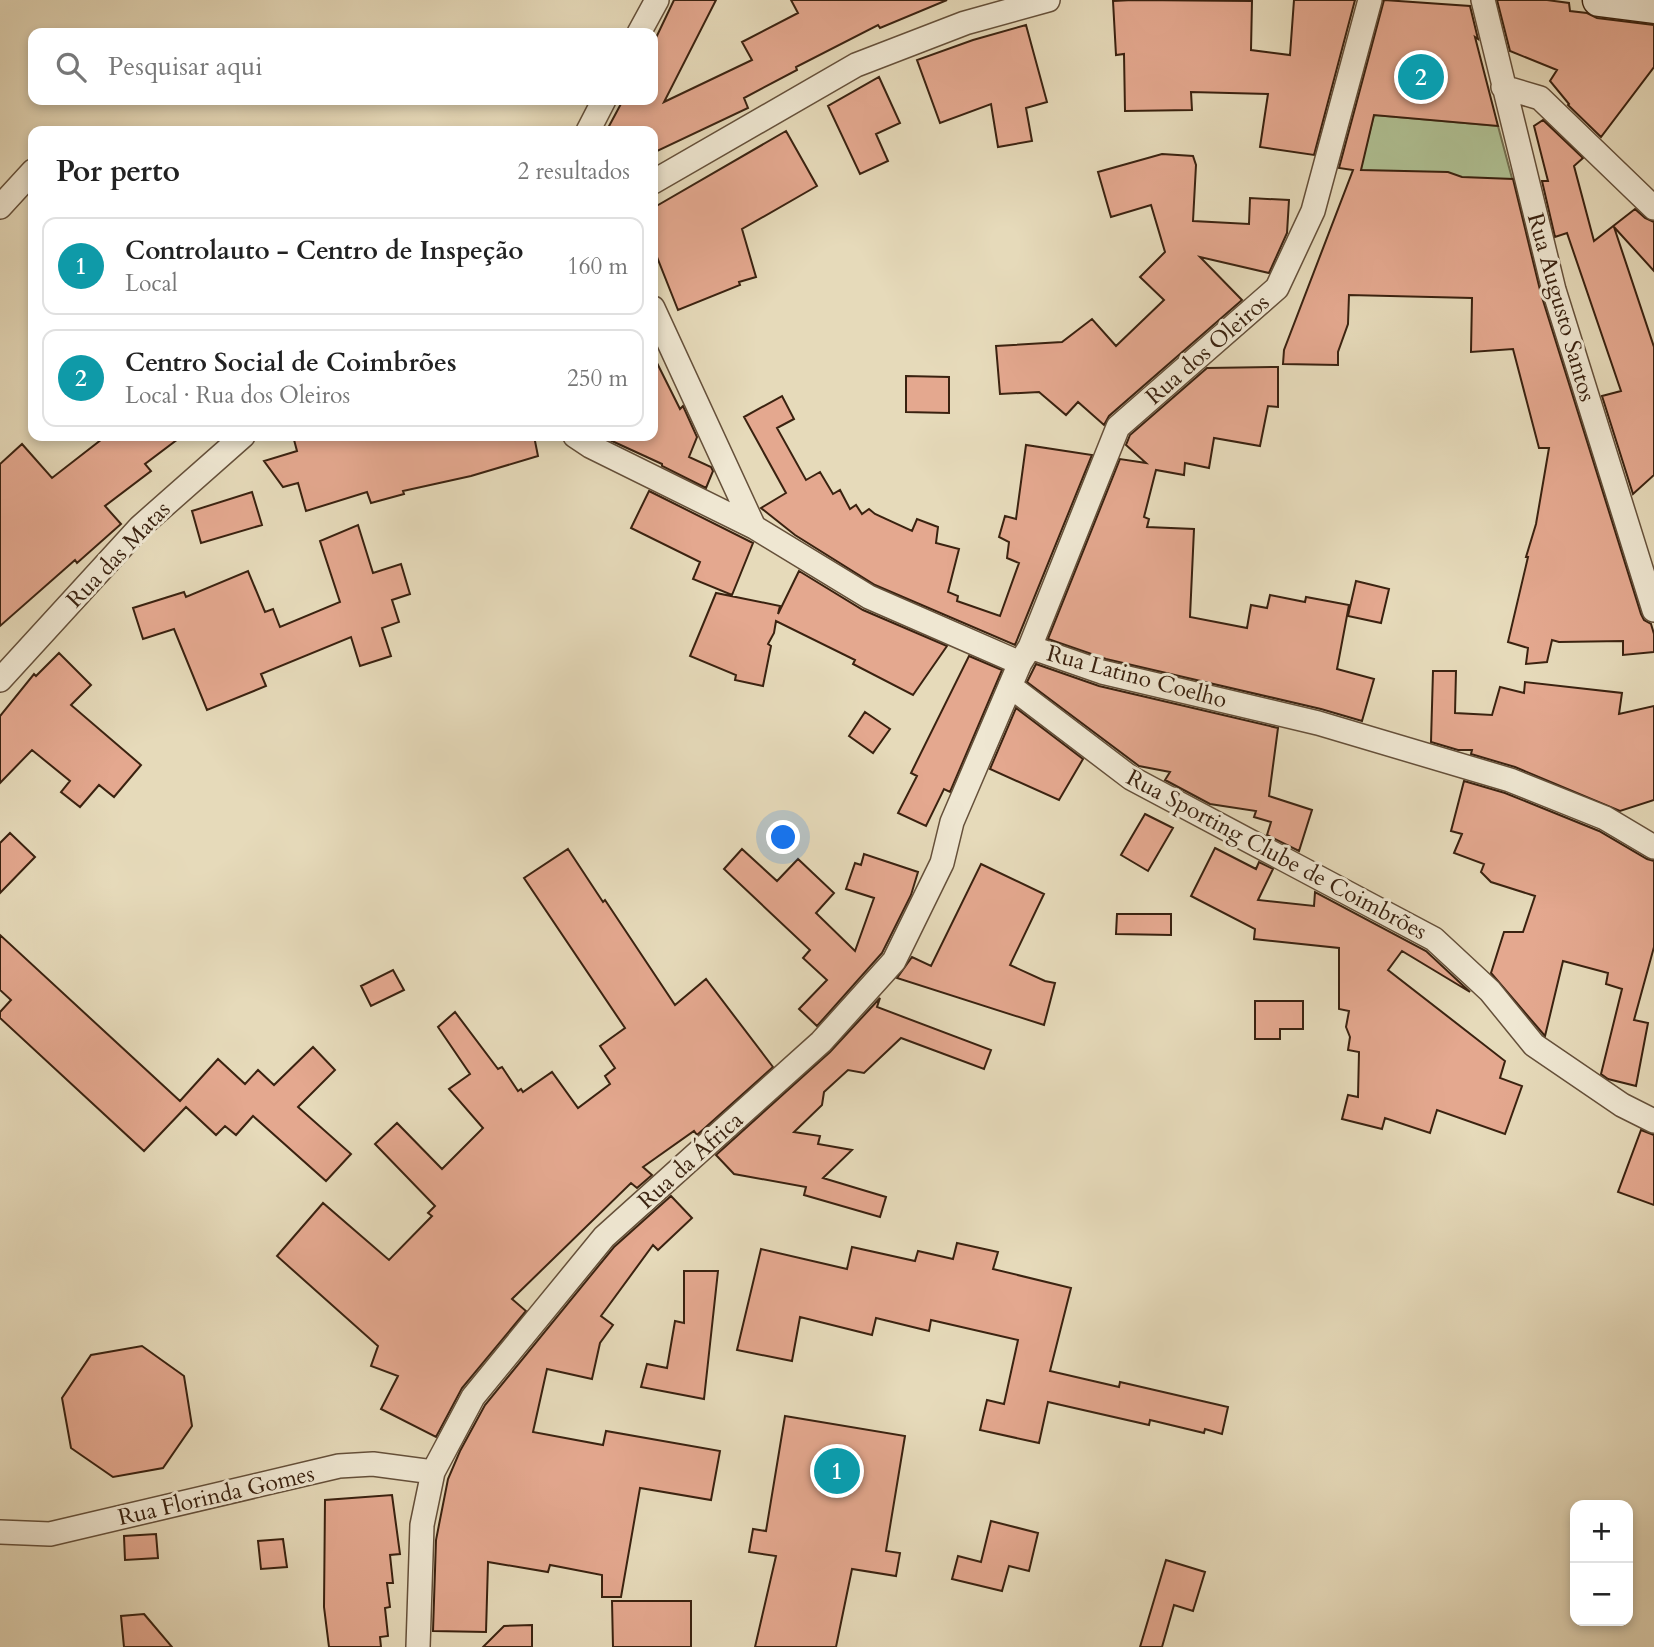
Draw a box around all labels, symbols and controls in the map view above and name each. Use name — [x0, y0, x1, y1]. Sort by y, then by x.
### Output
search box — [28, 28, 658, 105]
icon: search — [52, 48, 90, 86]
text: Pesquisar aqui — [108, 49, 263, 84]
pin: 2 — [1398, 51, 1444, 103]
text: Por perto — [56, 151, 180, 192]
text: 2 resultados — [517, 156, 630, 187]
street label: Rua Augusto Santos — [1520, 209, 1603, 405]
text: Controlauto - Centro de Inspeção — [125, 233, 524, 268]
text: 1 — [75, 251, 87, 282]
text: 160 m — [567, 251, 628, 282]
text: Local — [125, 268, 178, 299]
street label: Rua dos Oleiros — [1139, 287, 1276, 412]
text: Centro Social de Coimbrões — [125, 345, 457, 380]
text: 2 — [75, 363, 87, 394]
text: 250 m — [567, 363, 628, 394]
text: Local · Rua dos Oleiros — [125, 380, 350, 411]
street label: Rua das Matas — [60, 494, 177, 614]
street label: Rua Latino Coelho — [1043, 638, 1230, 715]
street label: Rua Sporting Clube de Coimbrões — [1121, 762, 1432, 947]
your location — [766, 820, 800, 854]
street label: Rua da África — [631, 1105, 750, 1216]
pin: 1 — [814, 1445, 860, 1497]
street label: Rua Florinda Gomes — [115, 1458, 317, 1533]
map controls — [1570, 1500, 1633, 1626]
button: + — [1570, 1500, 1633, 1563]
button: − — [1570, 1563, 1633, 1626]

